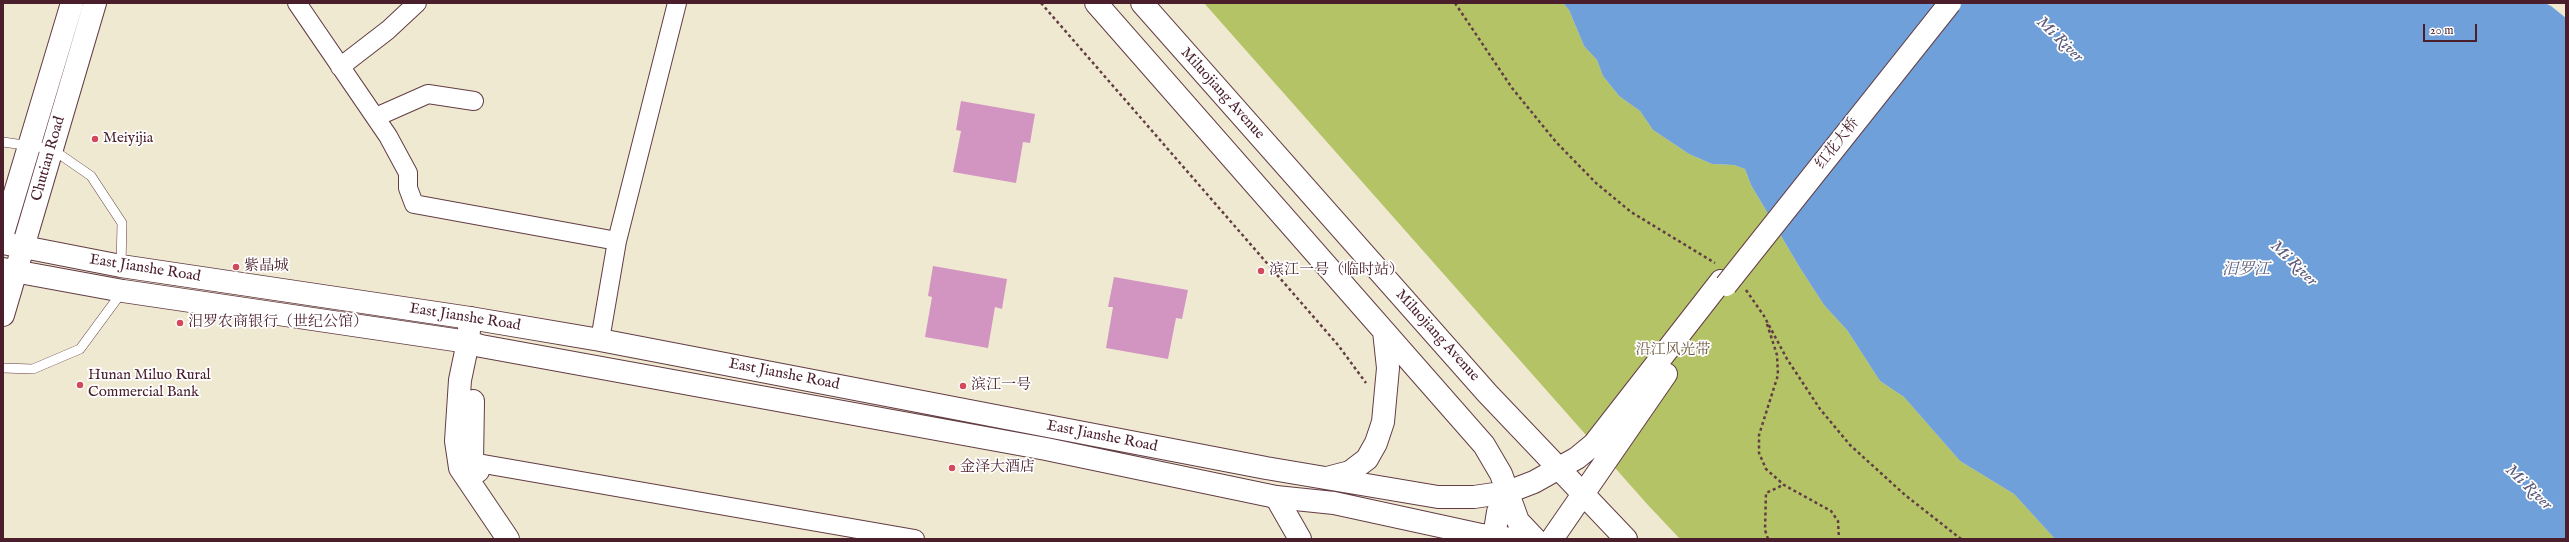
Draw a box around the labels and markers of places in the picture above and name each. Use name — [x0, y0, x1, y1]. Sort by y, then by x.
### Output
place label: Meiyijia — [103, 130, 153, 148]
marker: Meiyijia — [90, 134, 100, 144]
place label: 紫晶城 — [244, 258, 289, 276]
marker: 紫晶城 — [231, 262, 241, 272]
place label: 滨江一号（临时站） — [1269, 262, 1404, 280]
marker: 滨江一号（临时站） — [1256, 266, 1266, 276]
place label: 汨罗农商银行（世纪公馆） — [188, 314, 368, 332]
marker: 汨罗农商银行（世纪公馆） — [175, 318, 185, 328]
place label: Hunan Miluo Rural Commercial Bank — [88, 367, 211, 402]
place label: 滨江一号 — [971, 377, 1031, 395]
marker: Hunan Miluo Rural Commercial Bank — [75, 380, 85, 390]
marker: 滨江一号 — [958, 381, 968, 391]
place label: 金泽大酒店 — [960, 459, 1035, 477]
marker: 金泽大酒店 — [947, 463, 957, 473]

